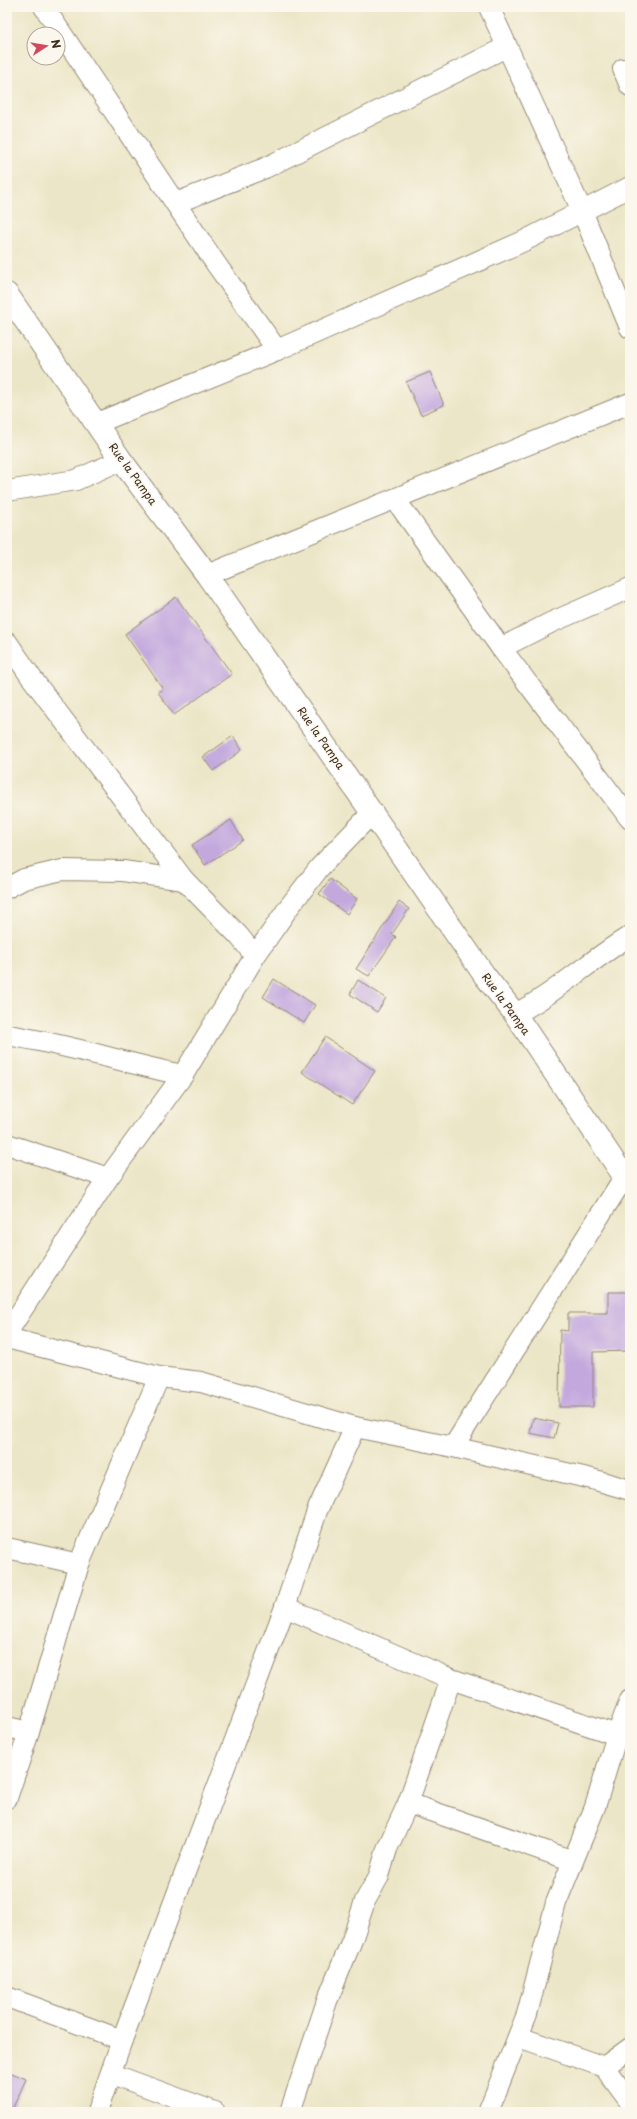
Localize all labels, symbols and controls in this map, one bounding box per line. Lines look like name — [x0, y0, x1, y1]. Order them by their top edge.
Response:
north arrow — [26, 26, 66, 66]
text: N — [47, 38, 66, 50]
street label: Rue la Pampa — [105, 439, 162, 508]
street label: Rue la Pampa — [294, 703, 349, 773]
street label: Rue la Pampa — [478, 969, 535, 1038]

